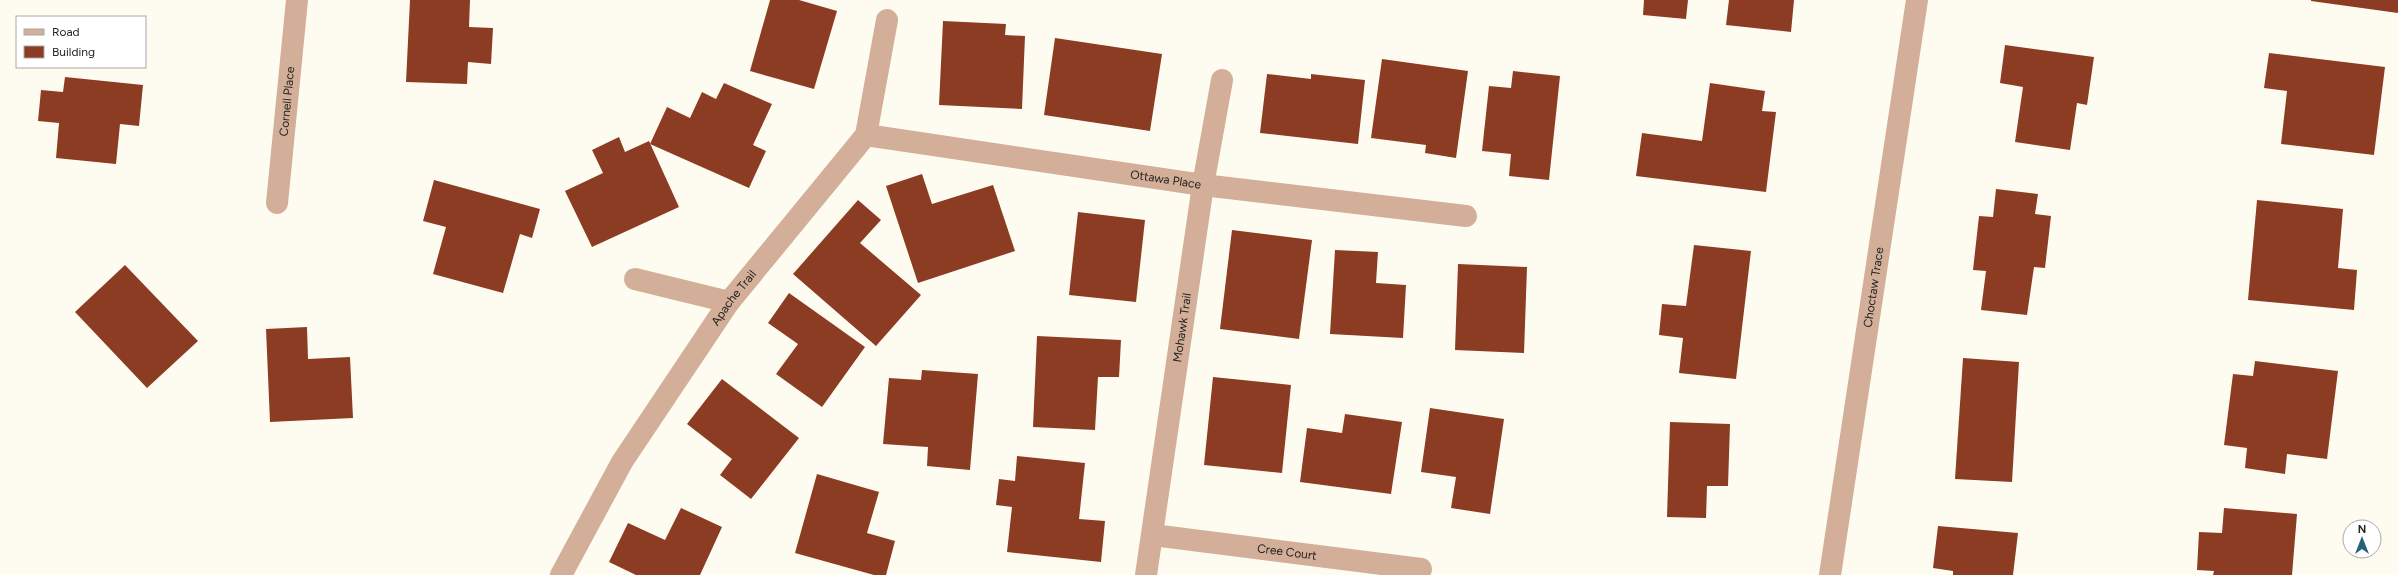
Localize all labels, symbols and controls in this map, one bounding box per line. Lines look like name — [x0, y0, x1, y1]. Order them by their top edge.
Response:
legend — [16, 16, 146, 68]
text: Road — [52, 25, 80, 39]
text: Building — [52, 45, 95, 59]
street label: Cornell Place — [277, 66, 297, 137]
street label: Ottawa Place — [1129, 167, 1203, 192]
street label: Choctaw Trace — [1861, 246, 1887, 328]
street label: Apache Trail — [708, 267, 759, 328]
street label: Mohawk Trail — [1170, 292, 1194, 363]
north arrow — [2342, 519, 2382, 559]
text: N — [2358, 523, 2366, 536]
street label: Cree Court — [1256, 541, 1318, 563]

